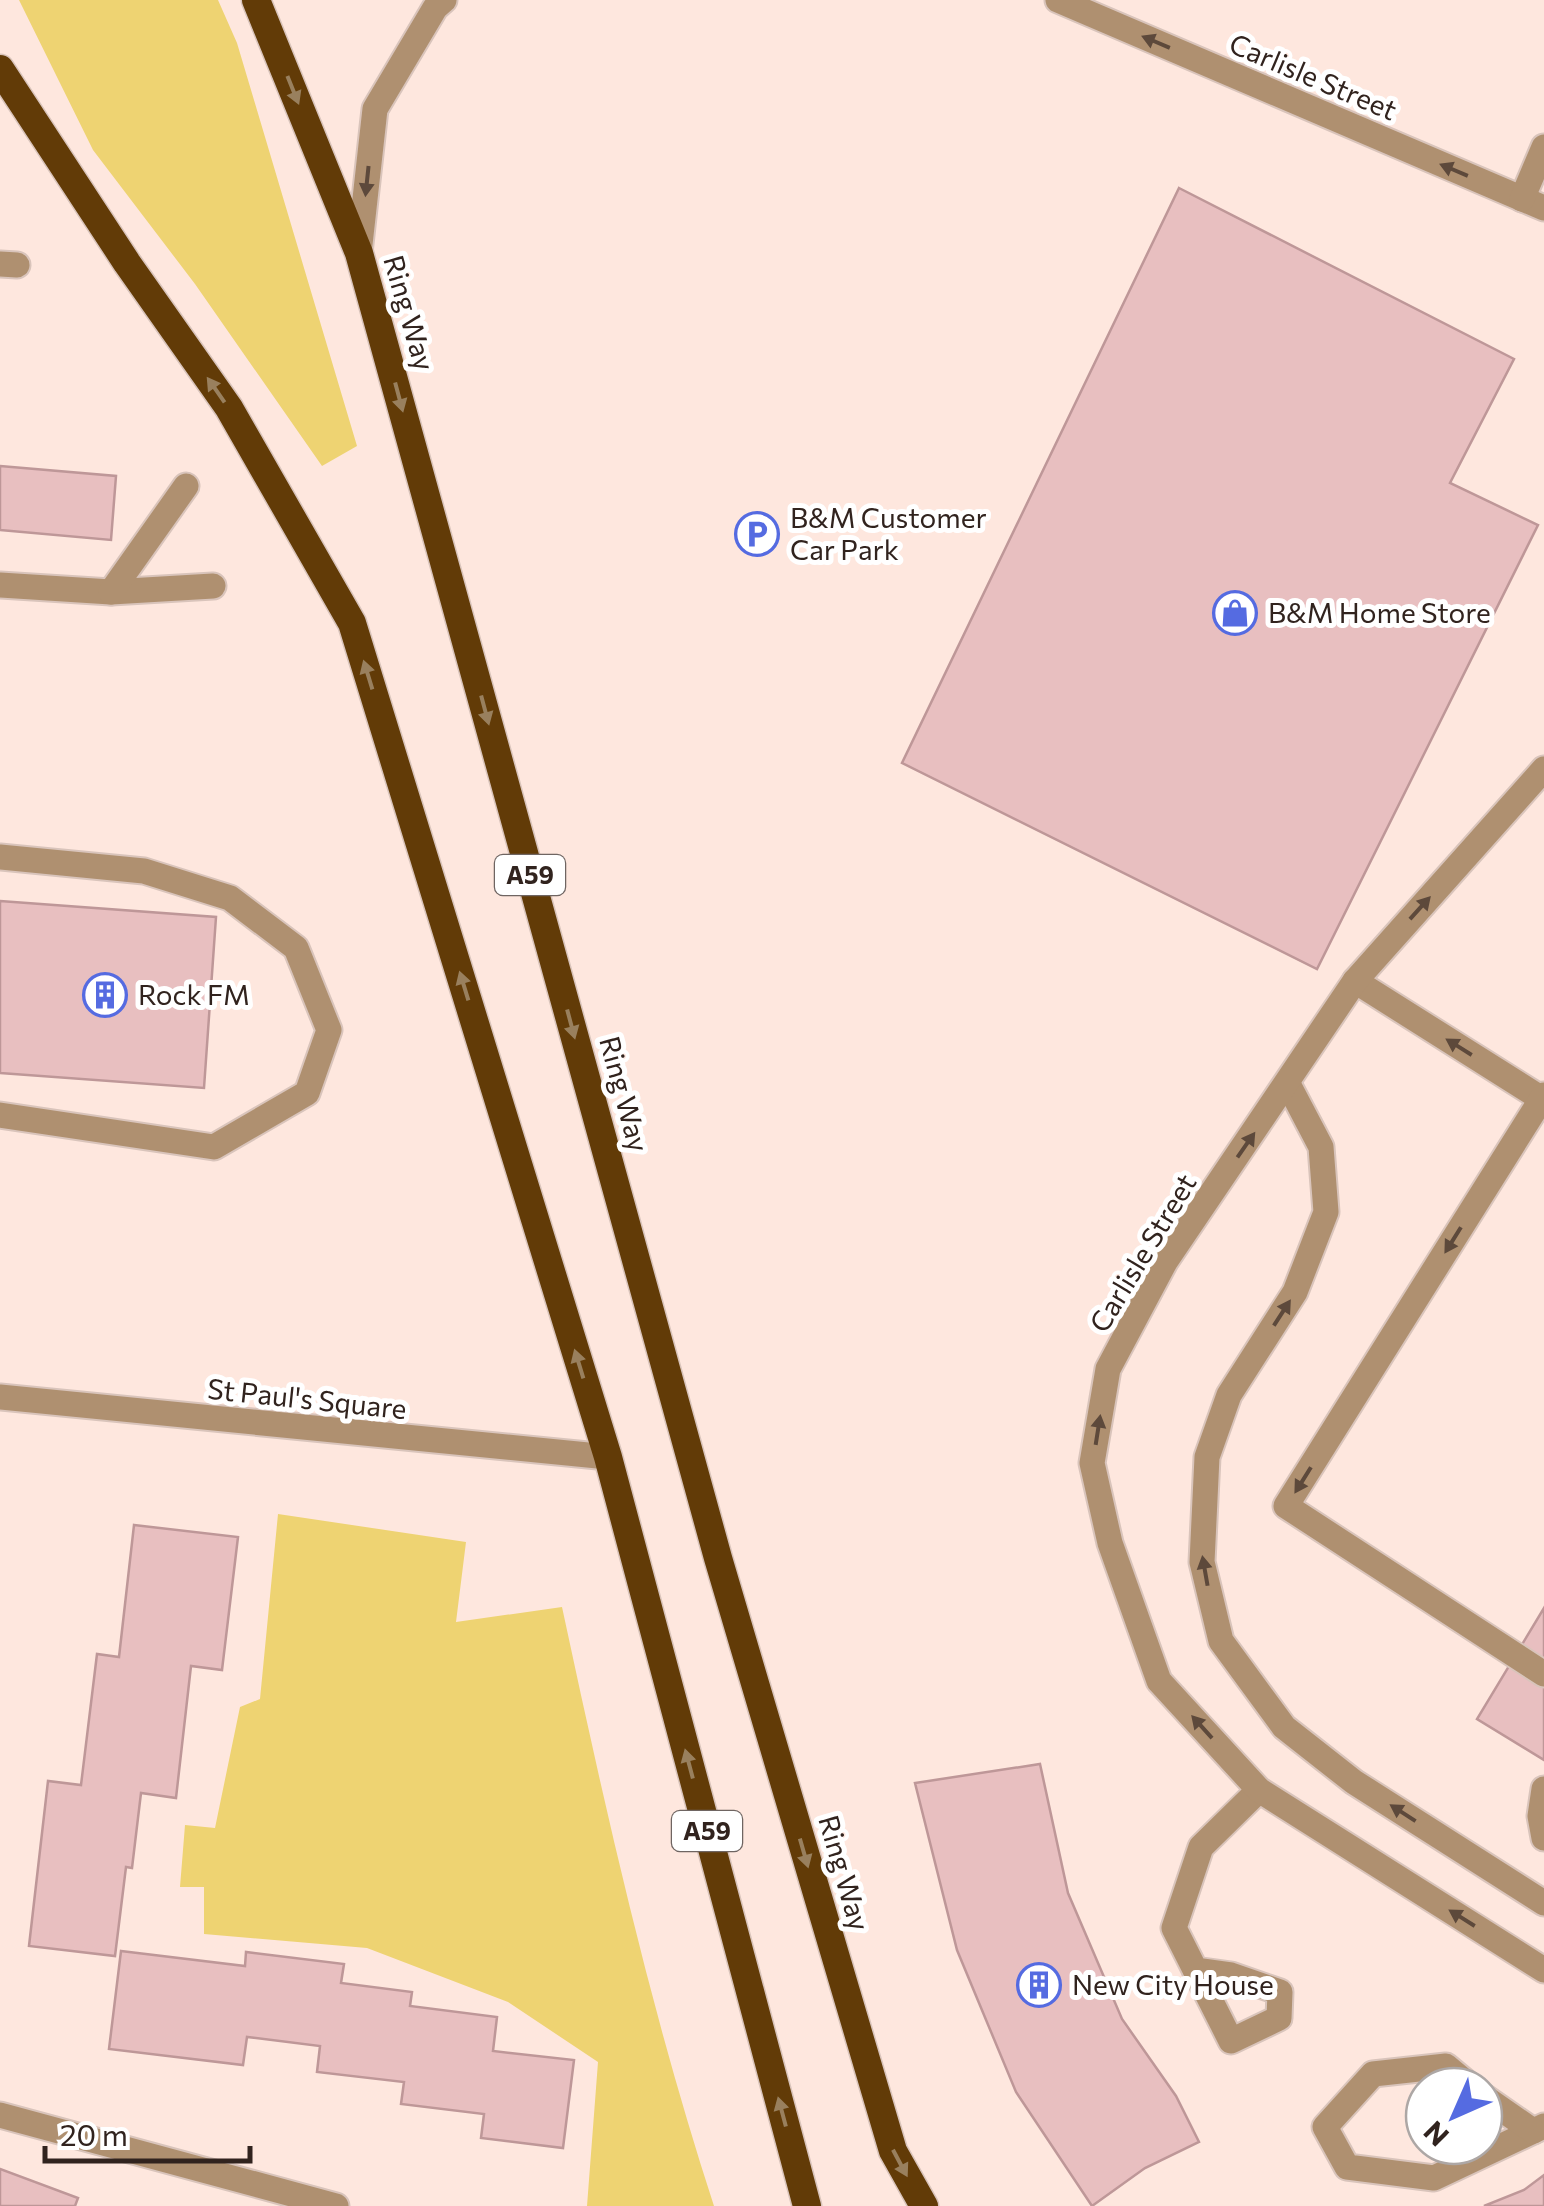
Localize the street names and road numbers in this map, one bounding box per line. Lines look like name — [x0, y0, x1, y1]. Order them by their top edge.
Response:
street label: Carlisle Street — [1225, 26, 1402, 127]
street label: Ring Way — [377, 251, 443, 374]
road number: A59 — [495, 855, 565, 895]
street label: Ring Way — [593, 1032, 657, 1155]
street label: Carlisle Street — [1082, 1167, 1203, 1338]
street label: St Paul's Square — [206, 1371, 408, 1425]
road number: A59 — [672, 1811, 742, 1851]
street label: Ring Way — [812, 1811, 878, 1934]

